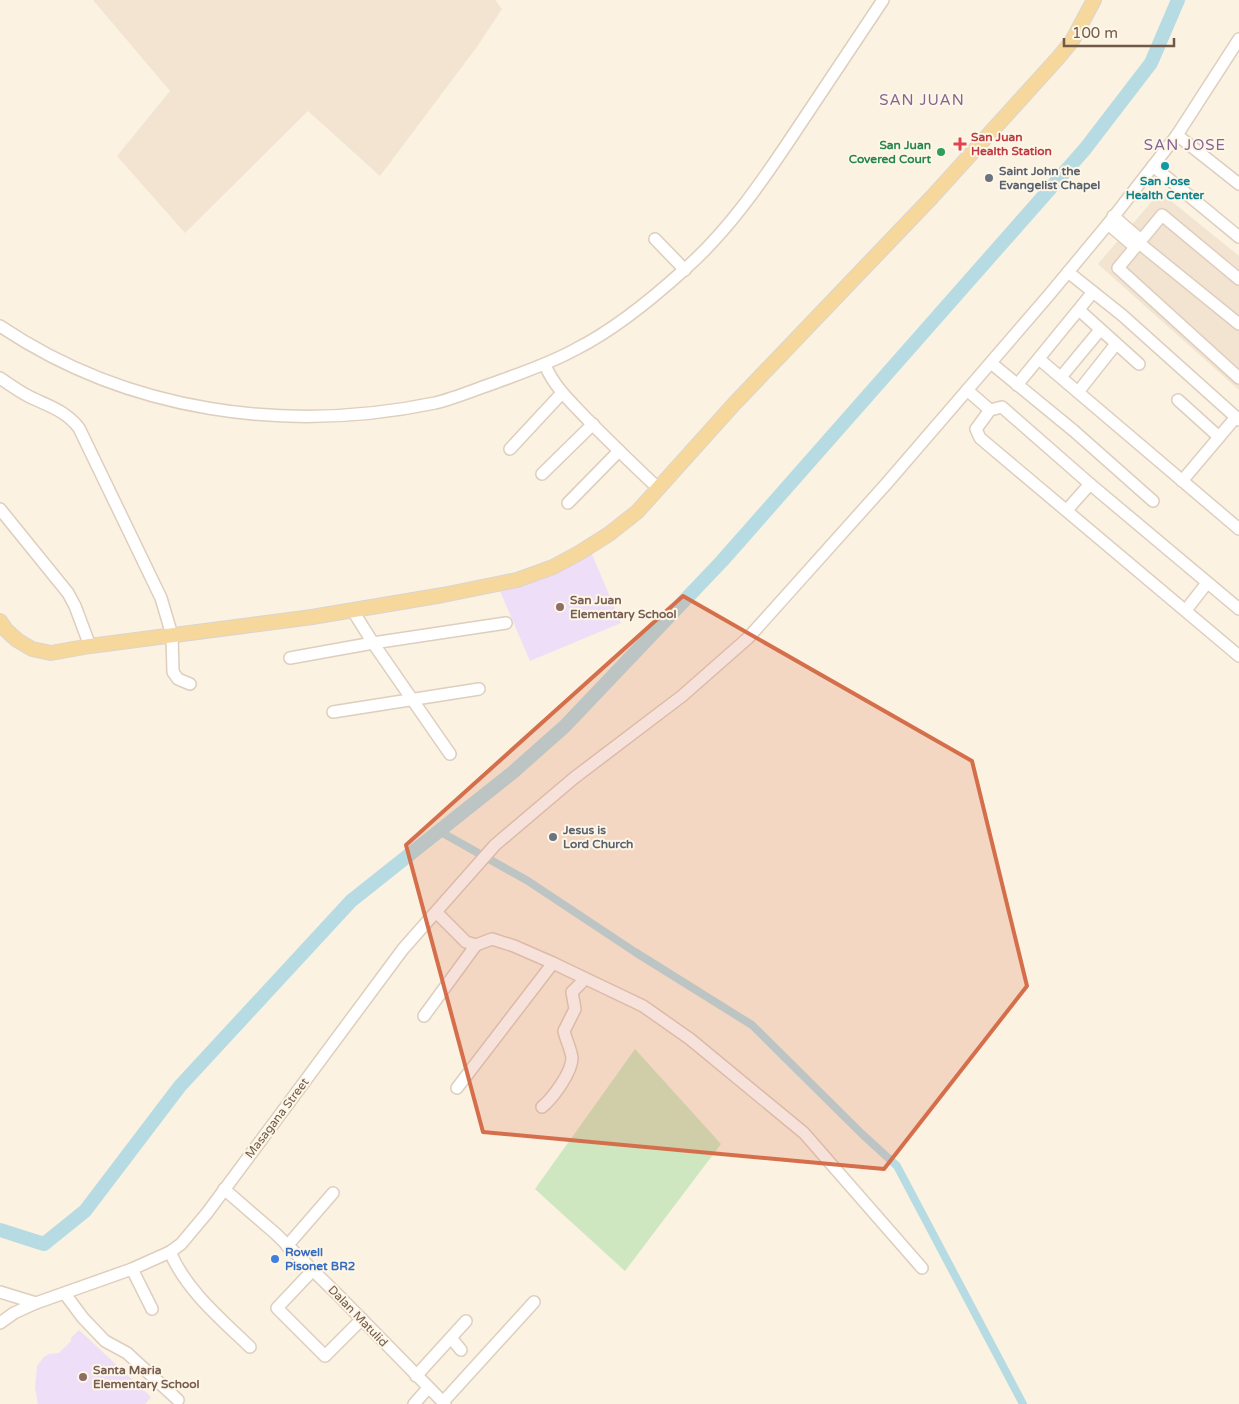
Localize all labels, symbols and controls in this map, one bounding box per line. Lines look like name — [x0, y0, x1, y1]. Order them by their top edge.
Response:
scale bar — [1064, 15, 1174, 47]
text: 100 m — [1072, 24, 1118, 42]
district label: SAN JUAN — [879, 91, 965, 109]
place label: San Juan Health Station — [971, 130, 1052, 158]
district label: SAN JOSE — [1144, 136, 1226, 154]
marker: San Juan Health Station — [953, 137, 967, 151]
place label: San Juan Covered Court — [849, 138, 931, 166]
marker: San Juan Covered Court — [935, 146, 947, 158]
marker: San Jose Health Center — [1159, 160, 1171, 172]
place label: Saint John the Evangelist Chapel — [999, 164, 1100, 193]
marker: Saint John the Evangelist Chapel — [983, 172, 995, 184]
place label: San Jose Health Center — [1126, 174, 1205, 202]
place label: San Juan Elementary School — [570, 593, 677, 622]
marker: San Juan Elementary School — [554, 601, 566, 613]
place label: Jesus is Lord Church — [562, 823, 633, 851]
marker: Jesus is Lord Church — [547, 831, 559, 843]
street label: Masagana Street — [242, 1075, 312, 1161]
place label: Rowell Pisonet BR2 — [285, 1245, 355, 1273]
marker: Rowell Pisonet BR2 — [269, 1253, 281, 1265]
street label: Dalan Matulid — [325, 1283, 391, 1349]
place label: Santa Maria Elementary School — [93, 1363, 200, 1392]
marker: Santa Maria Elementary School — [77, 1371, 89, 1383]

